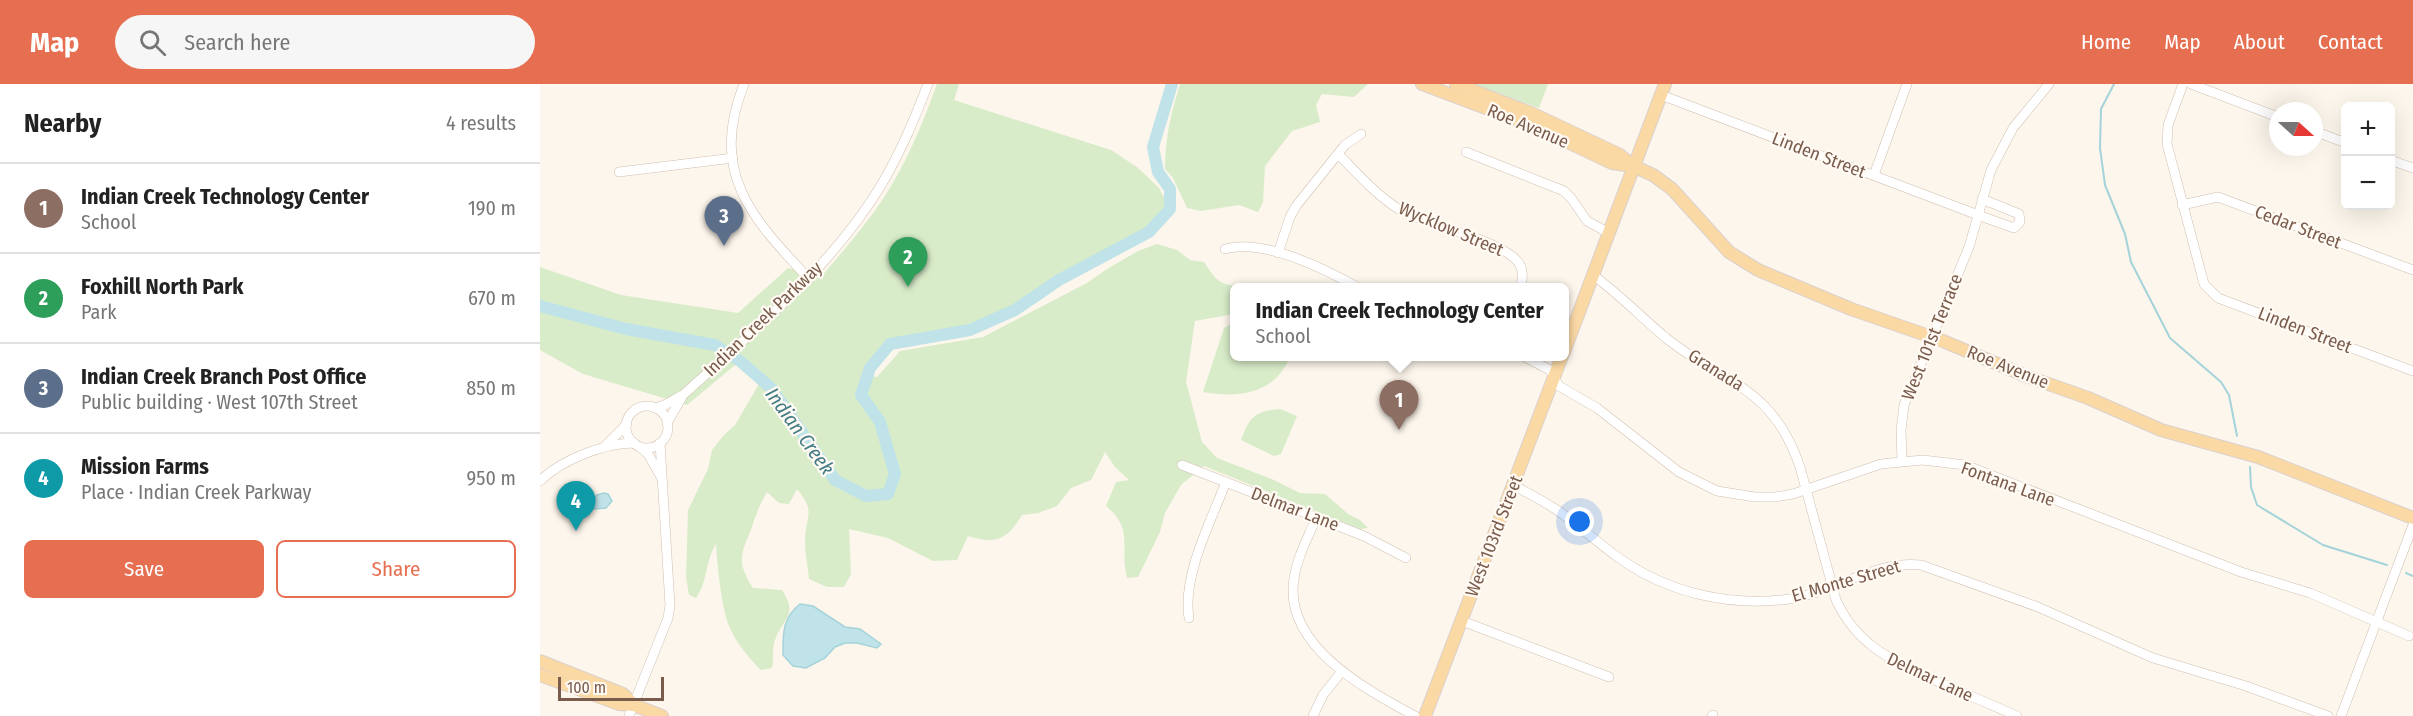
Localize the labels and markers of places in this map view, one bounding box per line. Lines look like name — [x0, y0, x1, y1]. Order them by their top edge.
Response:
pin: 3 — [704, 196, 744, 246]
pin: 2 — [888, 238, 928, 287]
pin: 1 — [1380, 380, 1418, 430]
pin: 4 — [556, 482, 596, 531]

